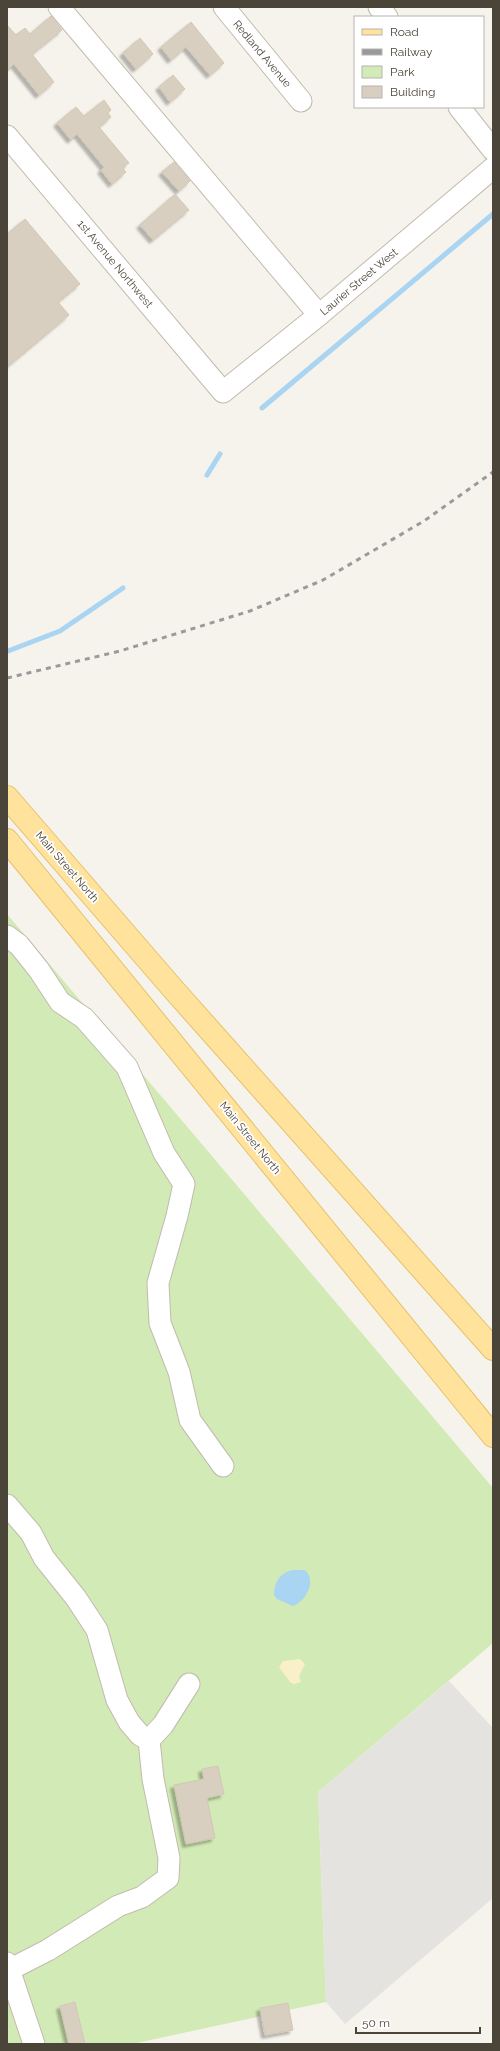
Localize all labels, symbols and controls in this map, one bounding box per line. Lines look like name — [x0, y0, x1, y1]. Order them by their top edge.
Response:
legend — [354, 16, 484, 108]
street label: Redland Avenue — [230, 18, 294, 91]
text: Road — [390, 25, 419, 39]
text: Railway — [390, 45, 433, 59]
text: Park — [390, 65, 415, 79]
text: Building — [390, 85, 436, 99]
street label: 1st Avenue Northwest — [74, 217, 156, 311]
street label: Laurier Street West — [318, 246, 401, 318]
street label: Main Street North — [33, 829, 101, 905]
street label: Main Street North — [217, 1099, 283, 1177]
scale bar — [356, 2009, 480, 2035]
text: 50 m — [362, 2016, 390, 2030]

